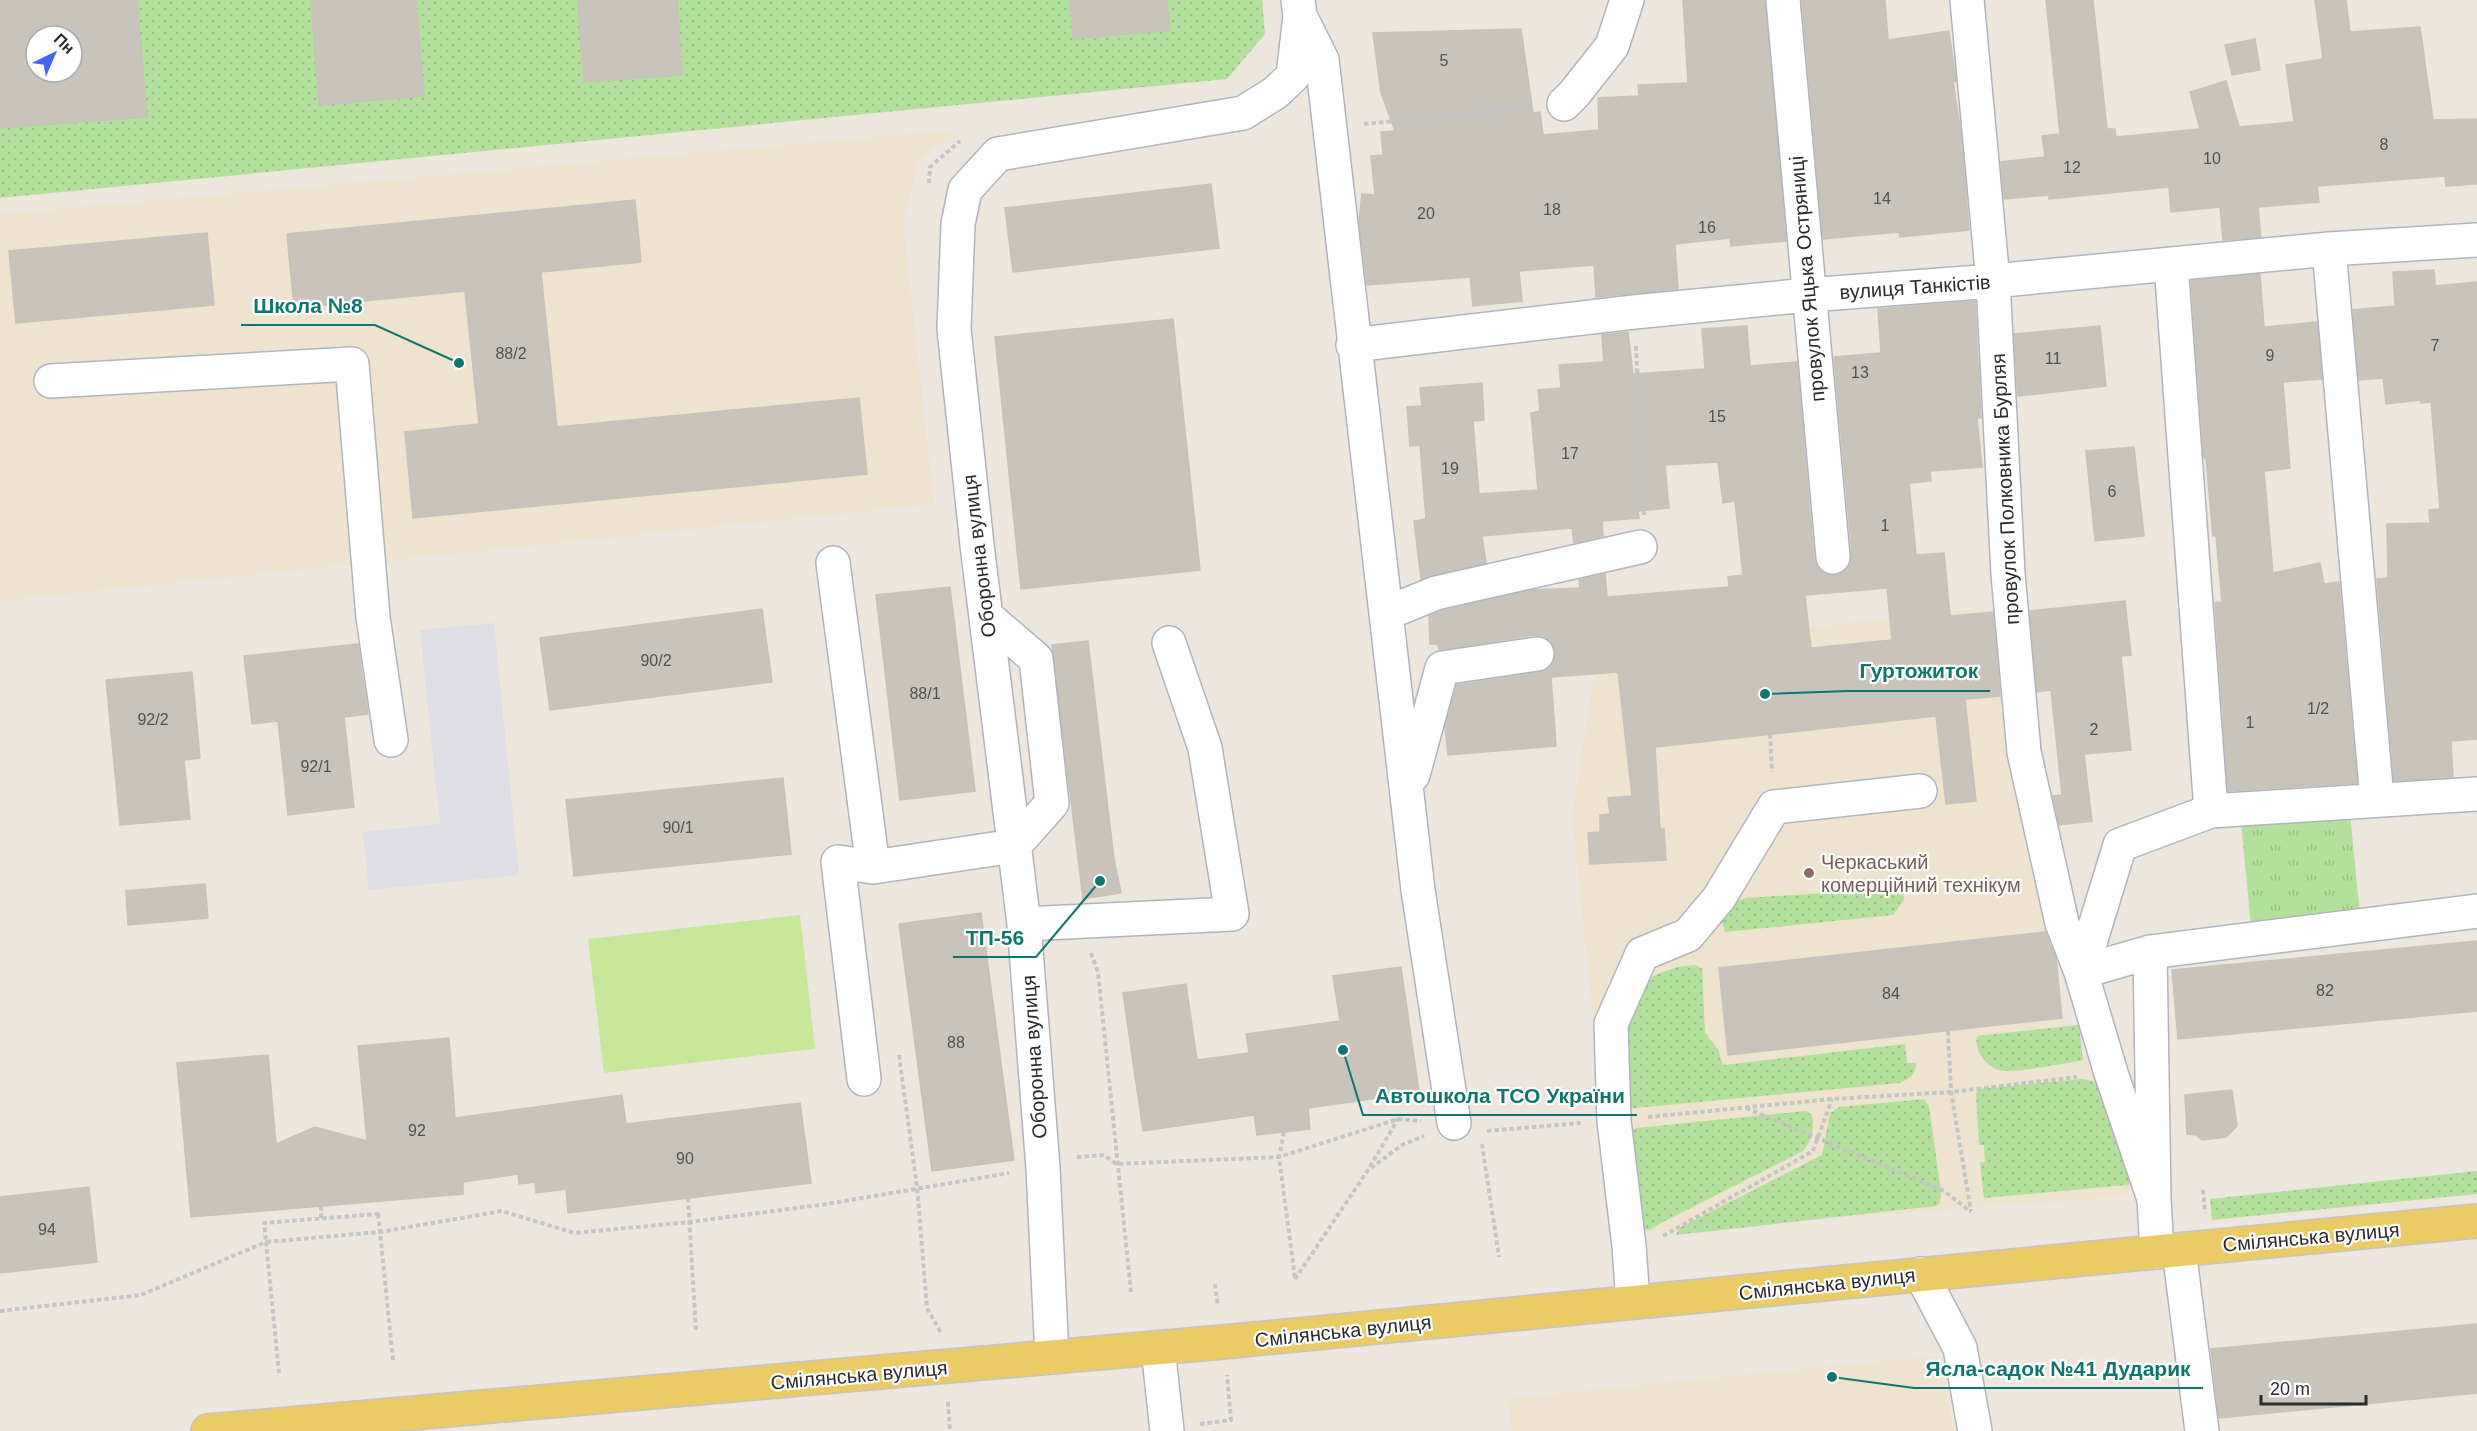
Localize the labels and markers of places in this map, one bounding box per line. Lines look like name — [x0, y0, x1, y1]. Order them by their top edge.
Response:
callout: Школа №8 — [241, 286, 375, 325]
callout: Гуртожиток — [1848, 652, 1990, 691]
place label: Черкаський комерційний технікум — [1821, 851, 2021, 896]
marker: Черкаський комерційний технікум — [1802, 866, 1816, 880]
callout: ТП-56 — [953, 918, 1036, 957]
callout: Автошкола ТСО України — [1363, 1076, 1637, 1115]
callout: Ясла-садок №41 Дударик — [1914, 1349, 2203, 1388]

